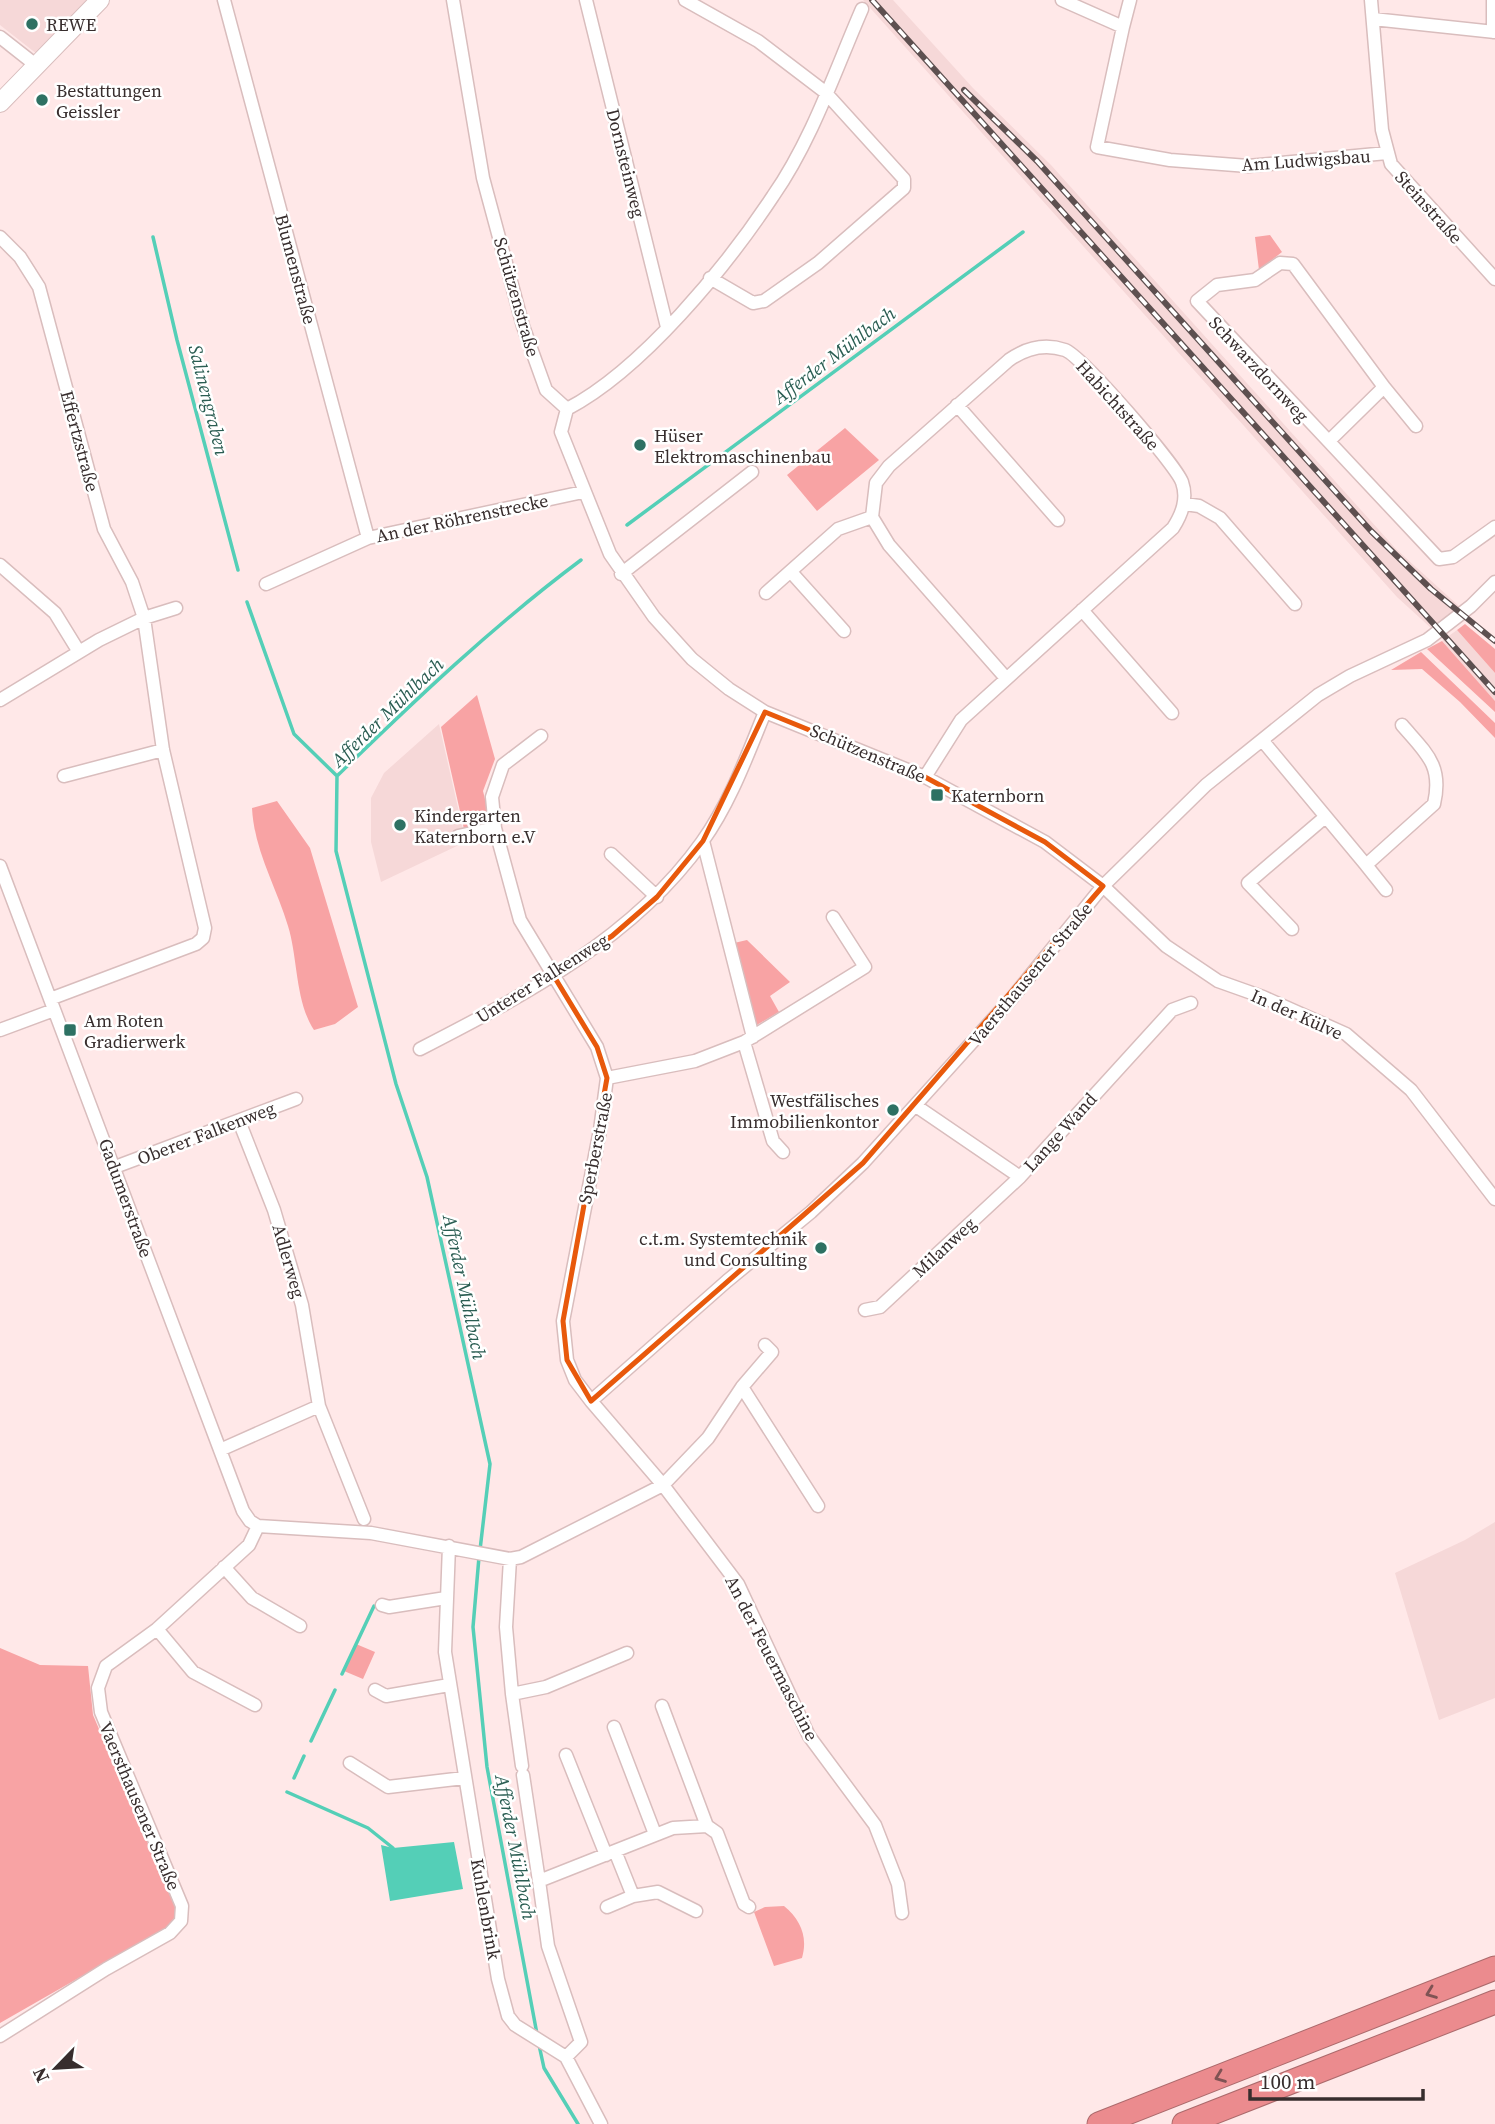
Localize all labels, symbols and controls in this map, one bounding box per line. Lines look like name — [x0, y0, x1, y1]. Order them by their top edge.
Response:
place label: REWE — [46, 12, 97, 37]
marker: REWE — [24, 16, 40, 32]
place label: Bestattungen Geissler — [56, 78, 162, 124]
marker: Bestattungen Geissler — [34, 92, 50, 108]
street label: Dornsteinweg — [600, 106, 652, 220]
street label: Am Ludwigsbau — [1241, 143, 1371, 177]
street label: Steinstraße — [1389, 165, 1469, 249]
street label: Blumenstraße — [269, 211, 323, 327]
street label: Schützenstraße — [488, 234, 546, 360]
water label: Afferder Mühlbach — [766, 300, 901, 410]
street label: Schwarzdornweg — [1203, 311, 1315, 427]
water label: Salinengraben — [183, 342, 235, 458]
street label: Habichtstraße — [1071, 354, 1165, 456]
street label: Effertzstraße — [55, 388, 105, 494]
place label: Hüser Elektromaschinenbau — [654, 423, 831, 469]
marker: Hüser Elektromaschinenbau — [632, 437, 648, 453]
street label: An der Röhrenstrecke — [374, 488, 550, 548]
water label: Afferder Mühlbach — [324, 651, 450, 773]
street label: Schützenstraße — [806, 717, 930, 789]
place label: Katernborn — [951, 783, 1044, 808]
marker: Katernborn — [929, 787, 945, 803]
place label: Kindergarten Katernborn e.V — [414, 803, 536, 849]
marker: Kindergarten Katernborn e.V — [392, 817, 408, 833]
street label: Vaersthausener Straße — [962, 897, 1098, 1051]
street label: Unterer Falkenweg — [471, 927, 613, 1029]
street label: In der Külve — [1247, 983, 1347, 1045]
place label: Am Roten Gradierwerk — [84, 1008, 185, 1054]
marker: Am Roten Gradierwerk — [62, 1022, 78, 1038]
street label: Lange Wand — [1018, 1087, 1102, 1177]
place label: Westfälisches Immobilienkontor — [730, 1088, 879, 1134]
street label: Sperberstraße — [572, 1090, 618, 1206]
street label: Oberer Falkenweg — [133, 1095, 279, 1171]
marker: Westfälisches Immobilienkontor — [885, 1102, 901, 1118]
street label: Gadumerstraße — [93, 1135, 159, 1261]
water label: Afferder Mühlbach — [437, 1211, 493, 1363]
street label: Milanweg — [907, 1211, 981, 1283]
street label: Adlerweg — [267, 1221, 311, 1301]
place label: c.t.m. Systemtechnik und Consulting — [639, 1226, 807, 1272]
marker: c.t.m. Systemtechnik und Consulting — [813, 1240, 829, 1256]
street label: An der Feuermaschine — [719, 1571, 825, 1745]
street label: Vaersthausener Straße — [93, 1718, 187, 1894]
water label: Afferder Mühlbach — [489, 1771, 543, 1923]
street label: Kuhlenbrink — [465, 1856, 507, 1962]
one-way arrow — [1426, 1985, 1438, 1999]
north arrow — [21, 2033, 91, 2103]
scale bar — [1250, 2058, 1423, 2102]
text: N — [26, 2063, 55, 2087]
text: 100 m — [1260, 2067, 1315, 2096]
one-way arrow — [1214, 2068, 1226, 2082]

